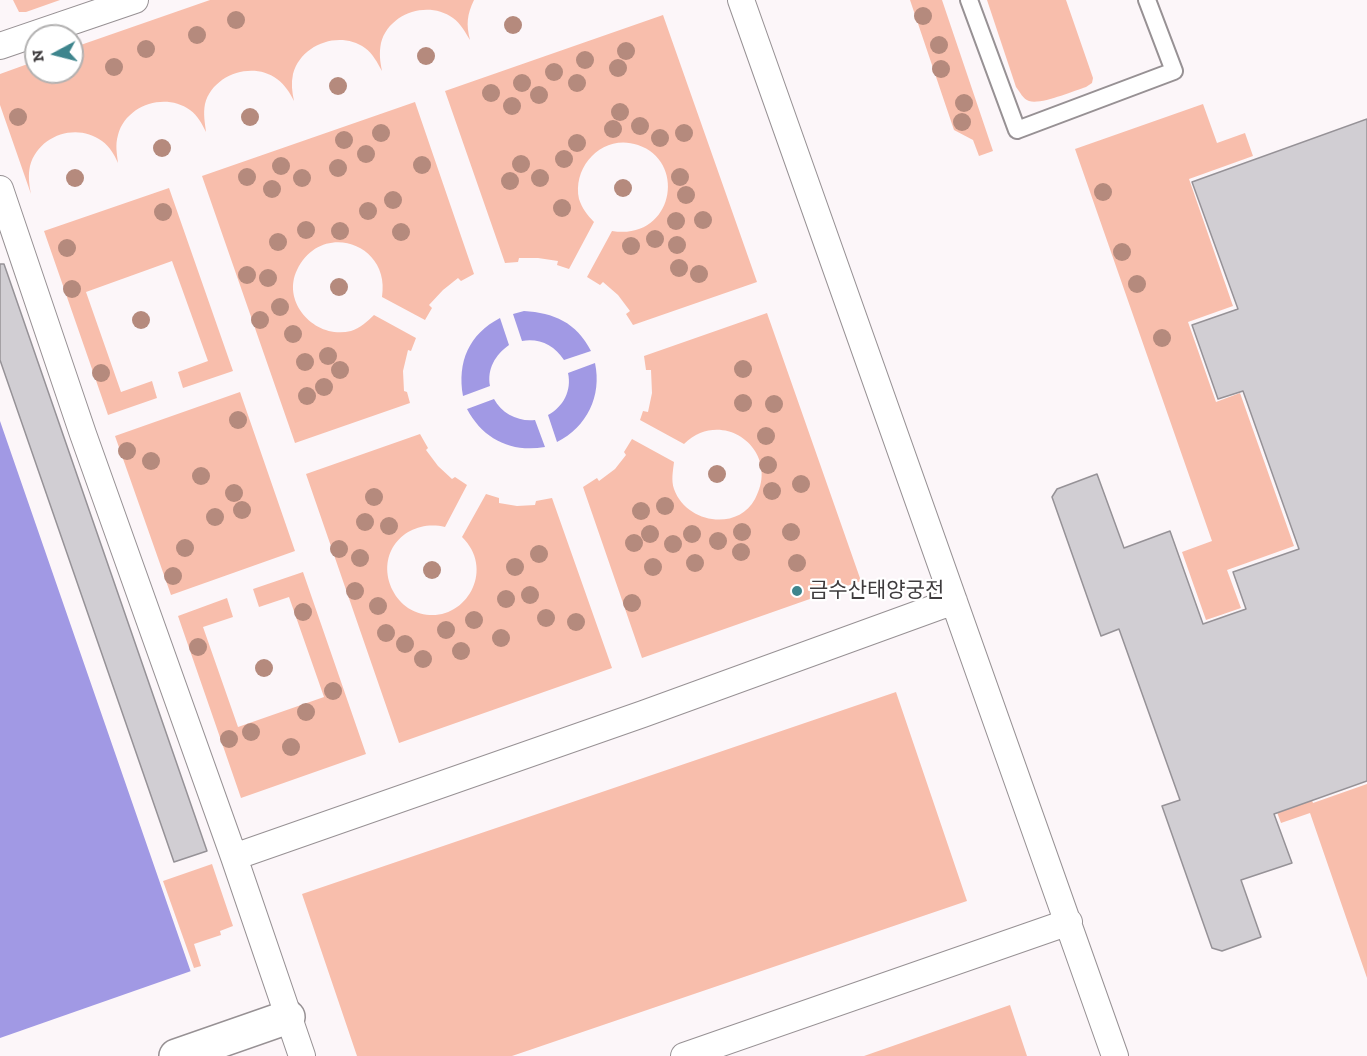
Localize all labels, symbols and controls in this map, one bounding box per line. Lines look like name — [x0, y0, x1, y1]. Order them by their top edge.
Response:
north arrow — [24, 24, 84, 84]
text: N — [27, 49, 48, 63]
place label: 금수산태양궁전 — [809, 578, 944, 604]
marker: 금수산태양궁전 — [790, 584, 804, 598]

